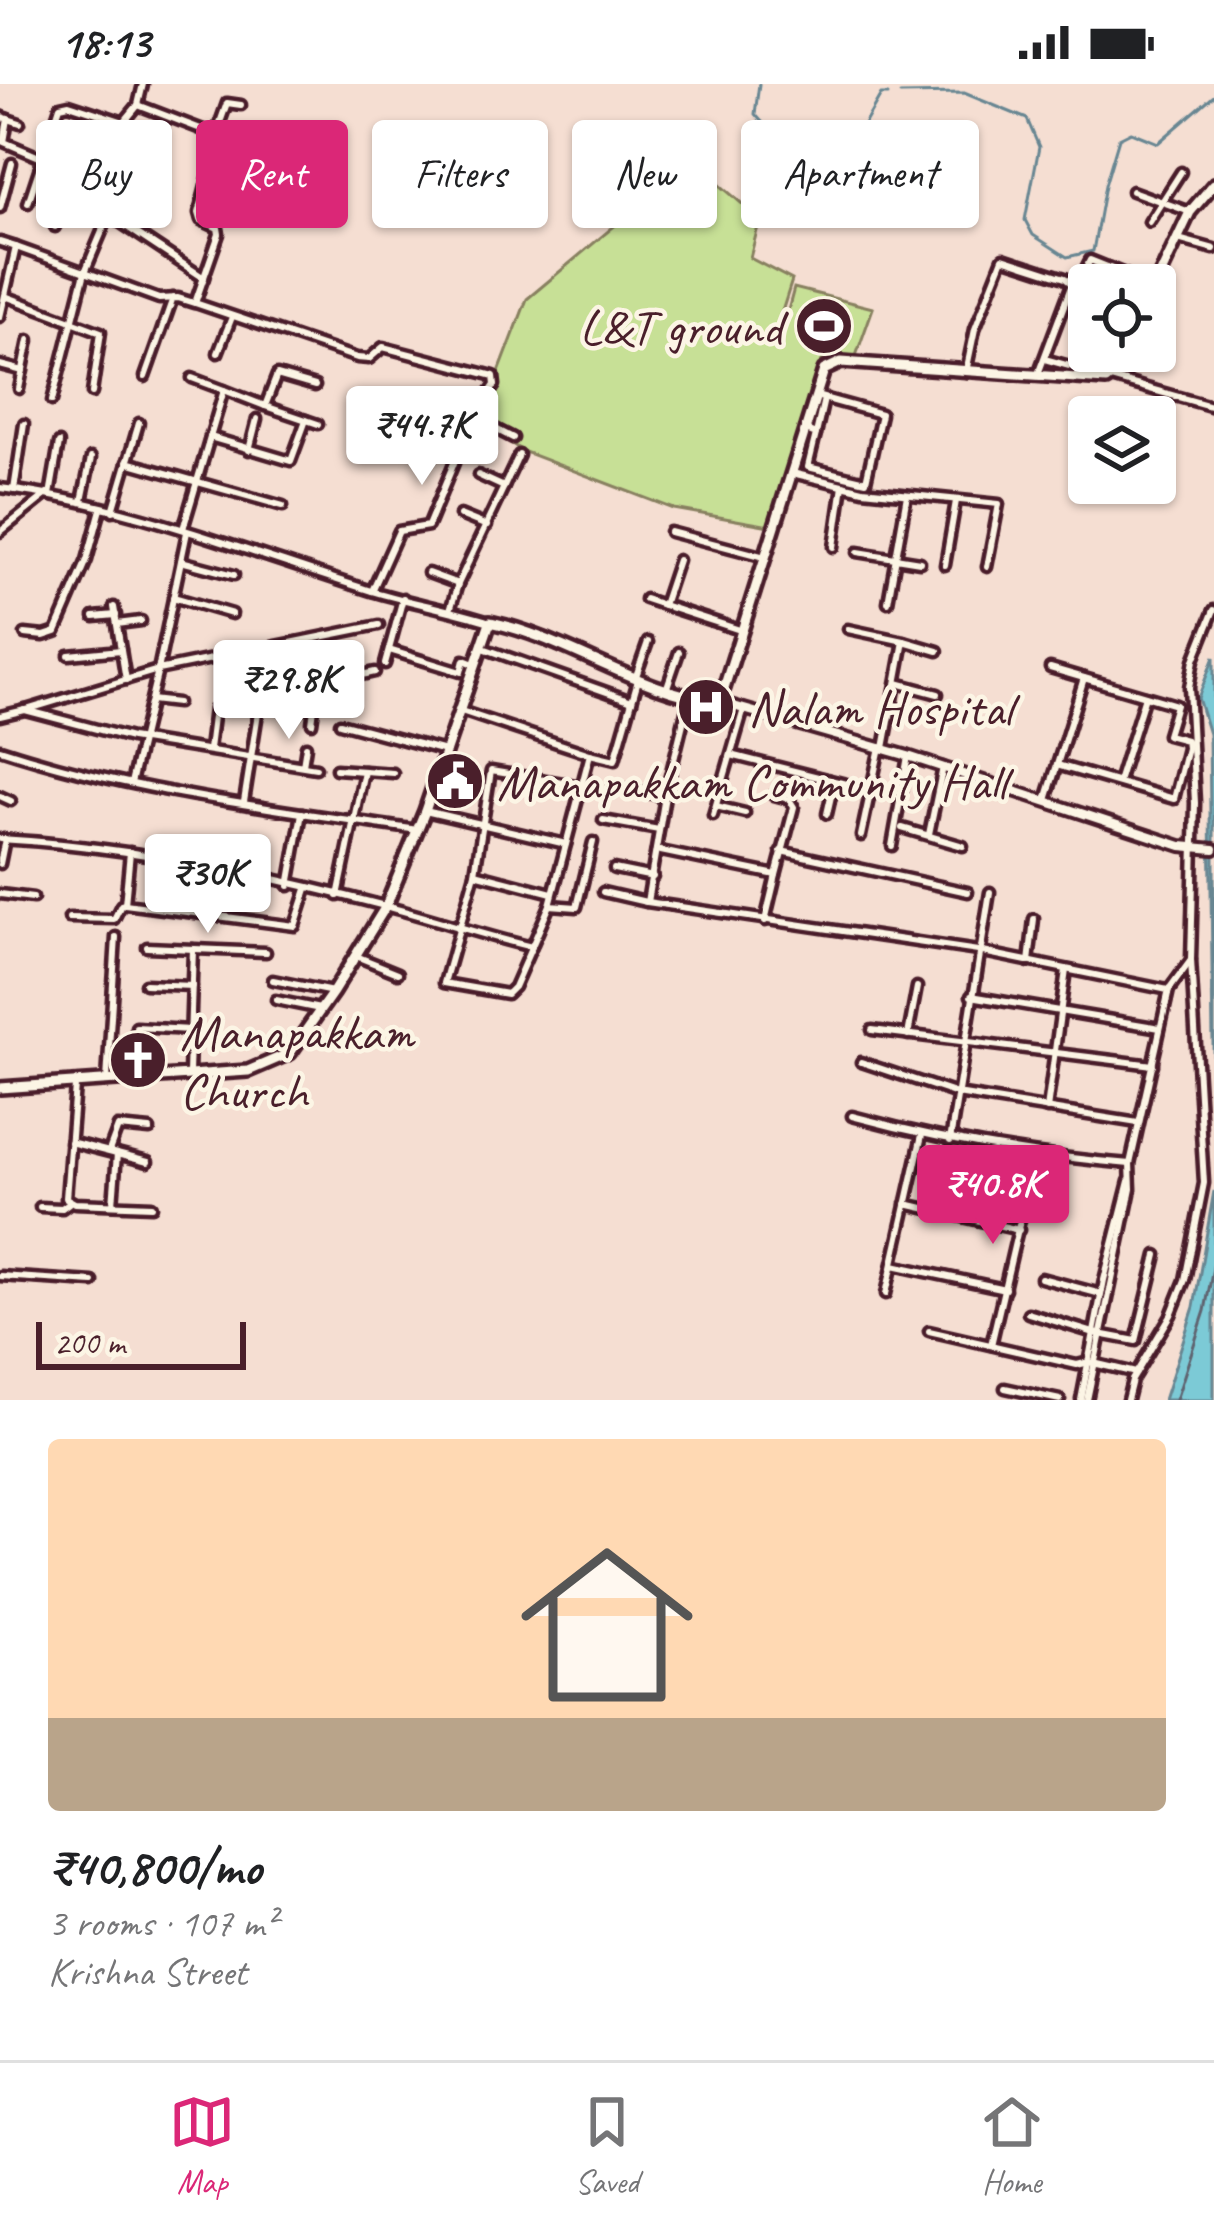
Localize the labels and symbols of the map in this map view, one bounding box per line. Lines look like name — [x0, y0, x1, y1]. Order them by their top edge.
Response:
place label: L&T ground — [579, 295, 789, 359]
sports icon: L&T ground — [793, 295, 855, 357]
pin: ₹44.7K — [324, 386, 520, 488]
pin: ₹29.8K — [191, 640, 387, 742]
hospital icon: Nalam Hospital — [675, 676, 737, 738]
place label: Nalam Hospital — [748, 676, 1021, 740]
public building icon: Manapakkam Community Hall — [424, 750, 486, 812]
place label: Manapakkam Community Hall — [497, 750, 1015, 814]
pin: ₹30K — [137, 834, 279, 936]
place label: Manapakkam Church — [180, 1000, 416, 1123]
church icon: Manapakkam Church — [107, 1029, 169, 1091]
pin: ₹40.8K — [895, 1145, 1091, 1247]
scale bar — [36, 1316, 246, 1369]

